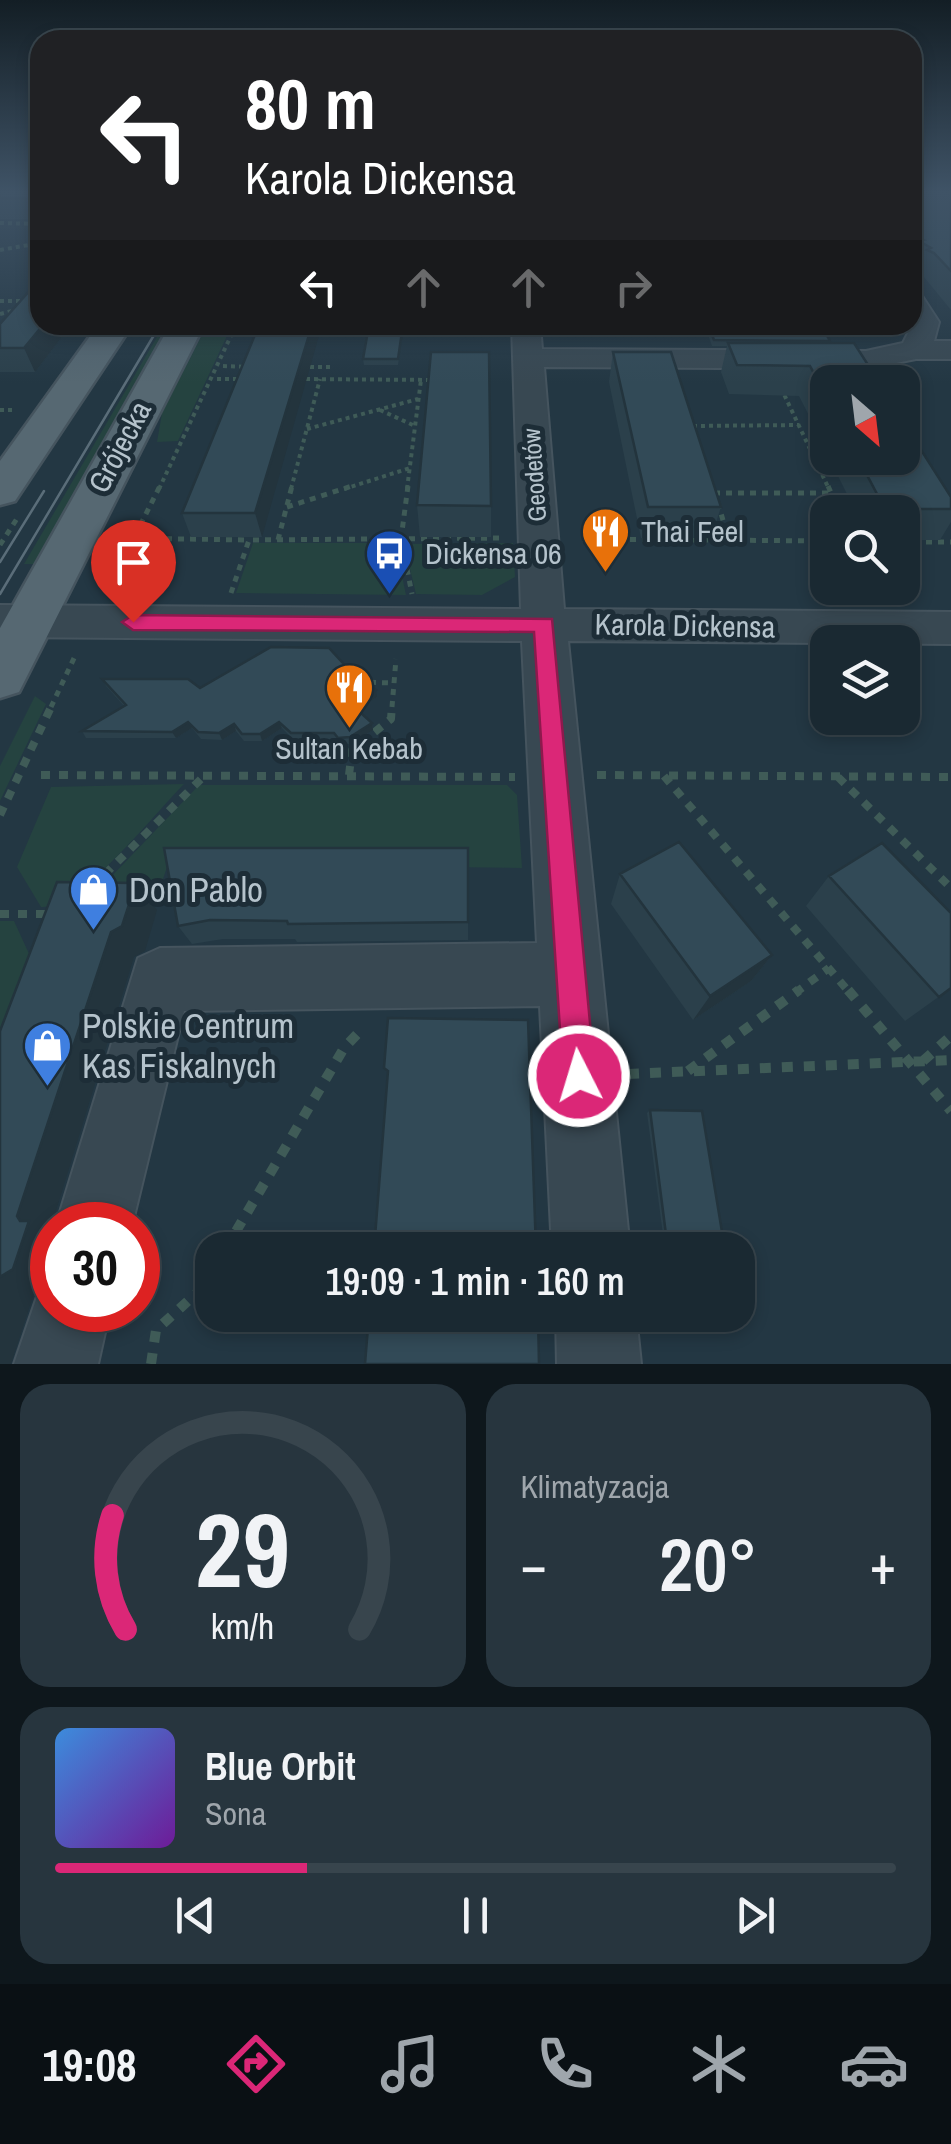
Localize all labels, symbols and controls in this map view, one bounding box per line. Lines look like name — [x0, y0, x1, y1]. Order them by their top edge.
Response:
text: 80 m — [245, 57, 376, 151]
icon: left — [80, 70, 210, 200]
text: Karola Dickensa — [245, 147, 516, 208]
icon: left — [291, 260, 346, 315]
icon: ahead — [396, 260, 451, 315]
icon: ahead — [501, 260, 556, 315]
icon: right — [606, 260, 661, 315]
north arrow — [810, 365, 920, 475]
map controls — [810, 365, 920, 735]
street label: Grójecka — [78, 393, 160, 499]
street label: Geodetów — [514, 427, 554, 523]
button: search — [810, 495, 920, 605]
restaurant icon: Thai Feel — [580, 506, 632, 574]
place label: Thai Feel — [641, 511, 744, 551]
pin — [91, 520, 176, 623]
bus stop icon: Dickensa 06 — [364, 528, 416, 596]
place label: Dickensa 06 — [425, 533, 562, 573]
icon: arrive — [106, 535, 161, 590]
street label: Karola Dickensa — [594, 603, 776, 647]
button: layers — [810, 625, 920, 735]
restaurant icon: Sultan Kebab — [323, 662, 375, 730]
place label: Sultan Kebab — [275, 728, 423, 768]
shop icon: Don Pablo — [68, 864, 120, 932]
place label: Don Pablo — [129, 866, 263, 913]
place label: Polskie Centrum Kas Fiskalnych — [82, 1002, 294, 1089]
shop icon: Polskie Centrum Kas Fiskalnych — [21, 1020, 73, 1088]
position arrow — [527, 1024, 631, 1128]
speed limit sign: 30 — [30, 1202, 160, 1332]
text: 19:09 · 1 min · 160 m — [325, 1256, 625, 1307]
text: Klimatyzacja — [521, 1465, 669, 1508]
text: 29 — [195, 1479, 290, 1619]
text: 20° — [659, 1513, 757, 1614]
text: − — [521, 1527, 547, 1601]
text: + — [870, 1527, 896, 1601]
text: km/h — [211, 1602, 275, 1650]
text: Blue Orbit — [205, 1741, 356, 1792]
text: Sona — [205, 1792, 266, 1835]
icon: previous — [168, 1888, 223, 1943]
icon: pause — [448, 1888, 503, 1943]
icon: next — [728, 1888, 783, 1943]
icon: directions — [221, 2029, 291, 2099]
icon: music — [375, 2029, 445, 2099]
icon: phone — [530, 2029, 600, 2099]
icon: climate — [684, 2029, 754, 2099]
icon: car — [839, 2029, 909, 2099]
text: 19:08 — [42, 2034, 137, 2095]

